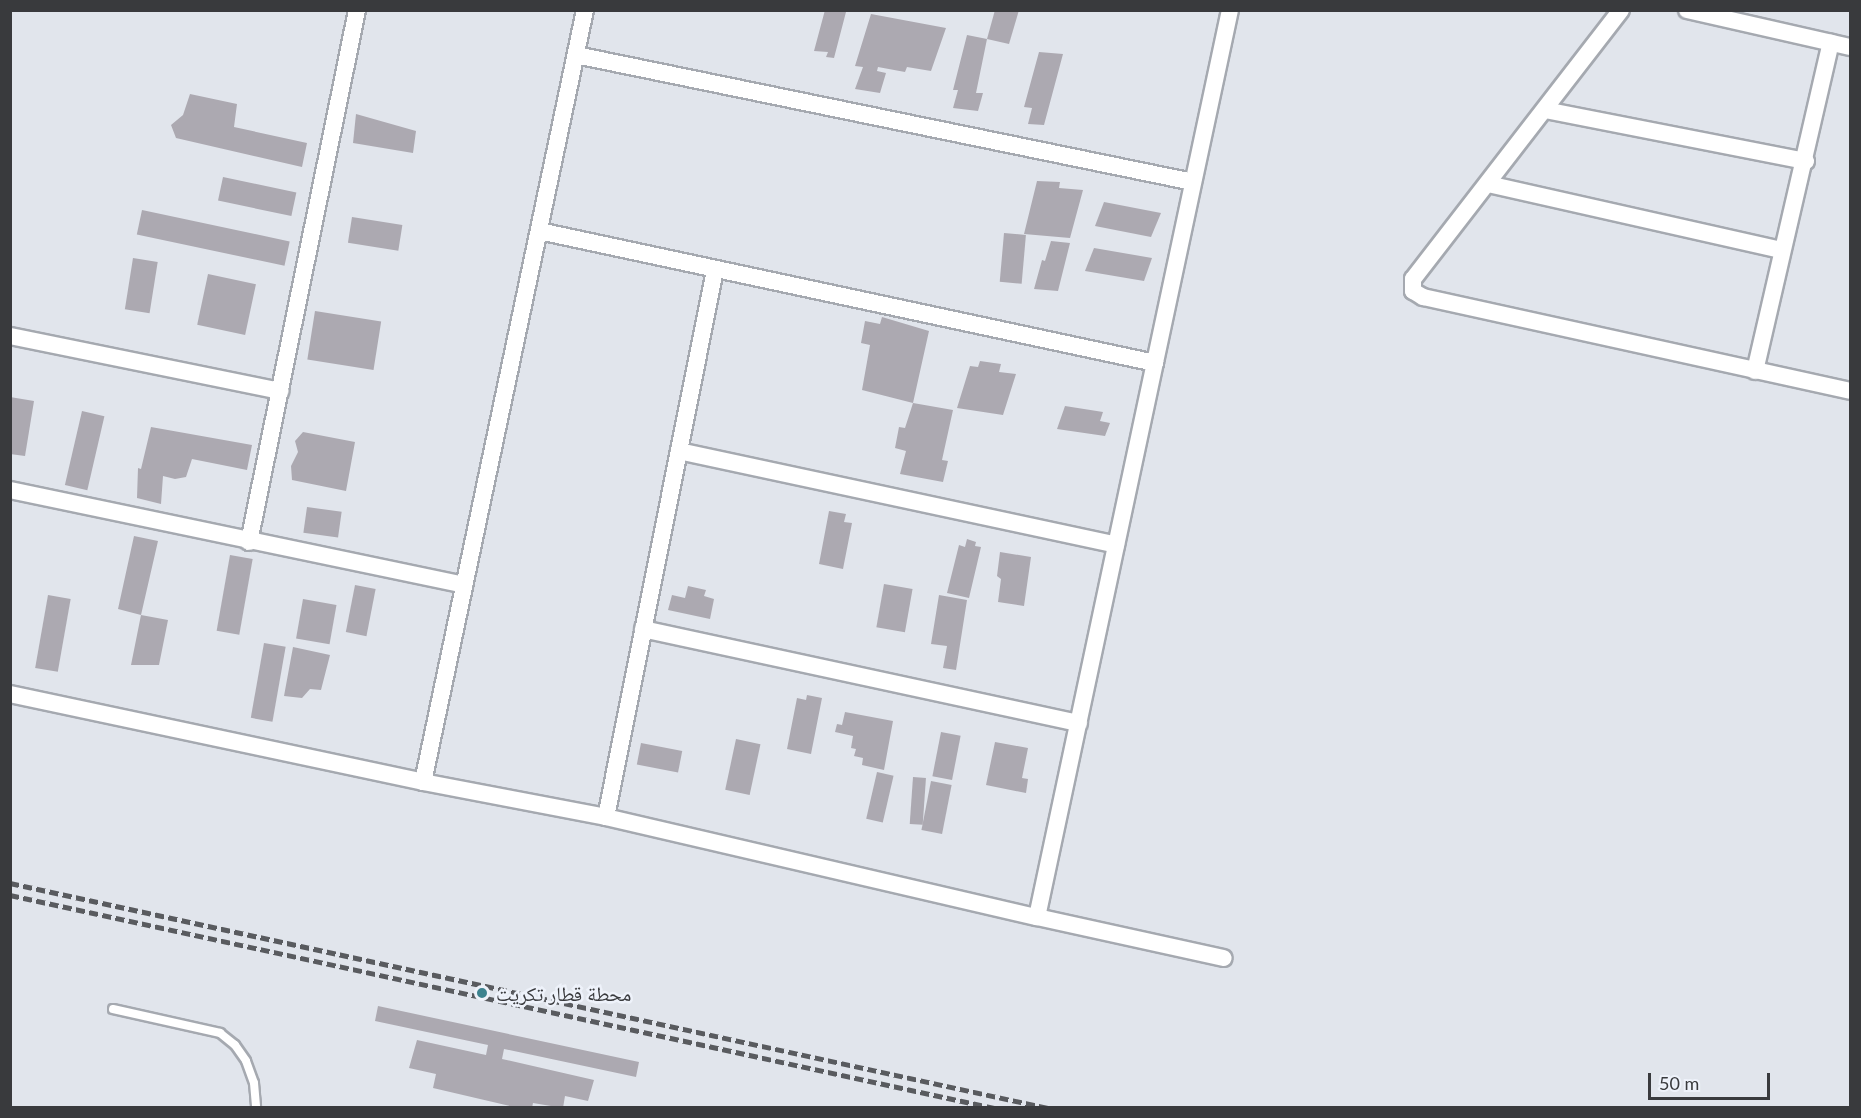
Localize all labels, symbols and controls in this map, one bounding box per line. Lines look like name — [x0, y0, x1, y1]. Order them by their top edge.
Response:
place label: محطة قطار تكريت — [496, 981, 631, 1005]
marker: محطة قطار تكريت — [473, 984, 491, 1002]
scale bar — [1651, 1061, 1772, 1099]
text: 50 m — [1659, 1072, 1699, 1094]

